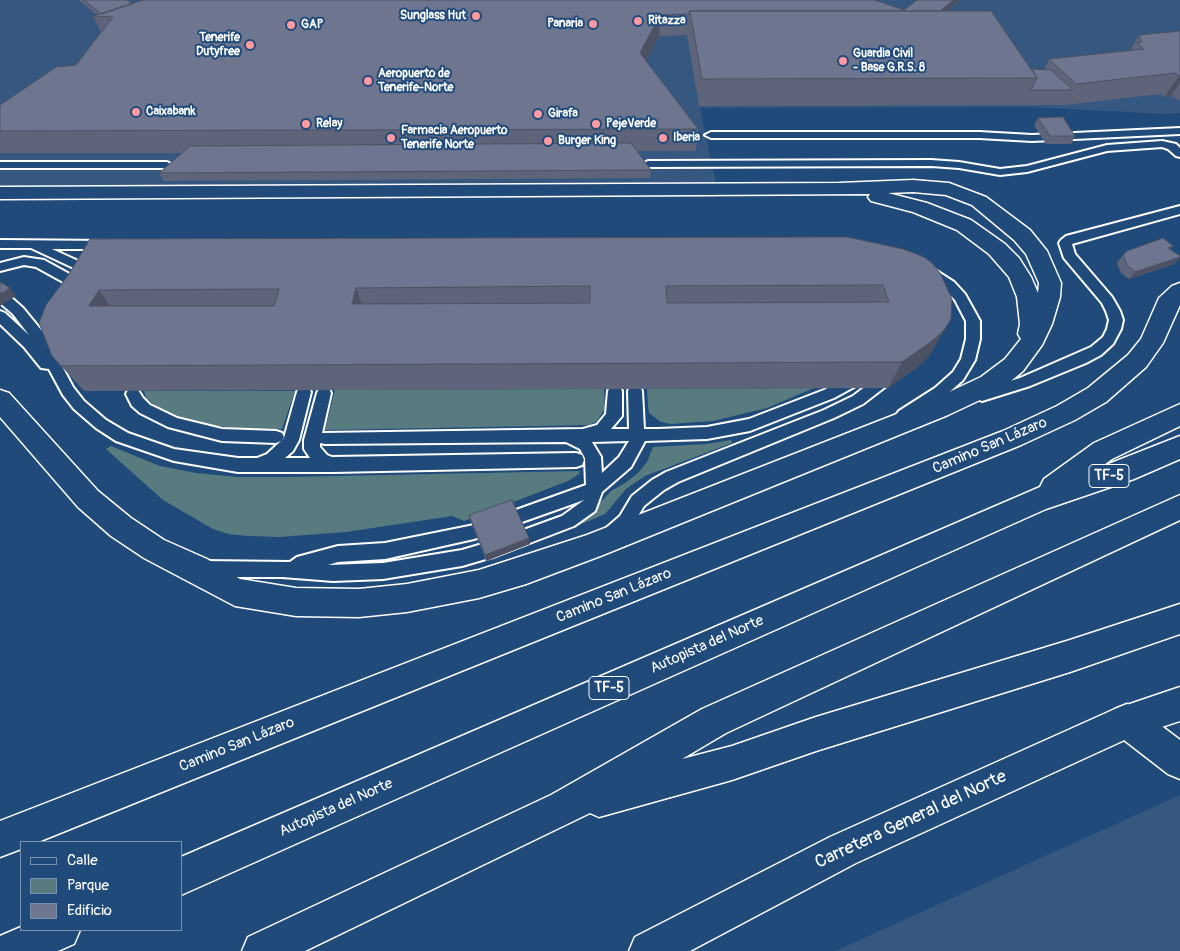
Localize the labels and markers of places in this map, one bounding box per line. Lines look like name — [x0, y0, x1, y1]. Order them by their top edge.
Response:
place label: Sunglass Hut — [400, 9, 466, 23]
marker: Sunglass Hut — [470, 10, 482, 22]
place label: Ritazza — [648, 14, 686, 28]
marker: Ritazza — [632, 15, 644, 27]
place label: Panaria — [547, 17, 583, 31]
place label: GAP — [301, 18, 323, 32]
marker: Panaria — [587, 18, 599, 30]
marker: GAP — [285, 19, 297, 31]
place label: Tenerife Dutyfree — [196, 31, 240, 59]
marker: Tenerife Dutyfree — [244, 39, 256, 51]
place label: Guardia Civil - Base G.R.S. 8 — [853, 47, 925, 75]
marker: Guardia Civil - Base G.R.S. 8 — [837, 55, 849, 67]
place label: Aeropuerto de Tenerife-Norte — [378, 67, 454, 95]
marker: Aeropuerto de Tenerife-Norte — [362, 75, 374, 87]
place label: Caixabank — [146, 105, 196, 119]
marker: Caixabank — [130, 106, 142, 118]
place label: Girafa — [548, 107, 578, 121]
marker: Girafa — [532, 108, 544, 120]
place label: Relay — [316, 117, 342, 131]
place label: PejeVerde — [606, 117, 656, 131]
marker: Relay — [300, 118, 312, 130]
marker: PejeVerde — [590, 118, 602, 130]
place label: Farmacia Aeropuerto Tenerife Norte — [401, 124, 508, 152]
place label: Iberia — [673, 131, 700, 145]
marker: Farmacia Aeropuerto Tenerife Norte — [385, 132, 397, 144]
marker: Iberia — [657, 132, 669, 144]
place label: Burger King — [558, 134, 616, 148]
marker: Burger King — [542, 135, 554, 147]

